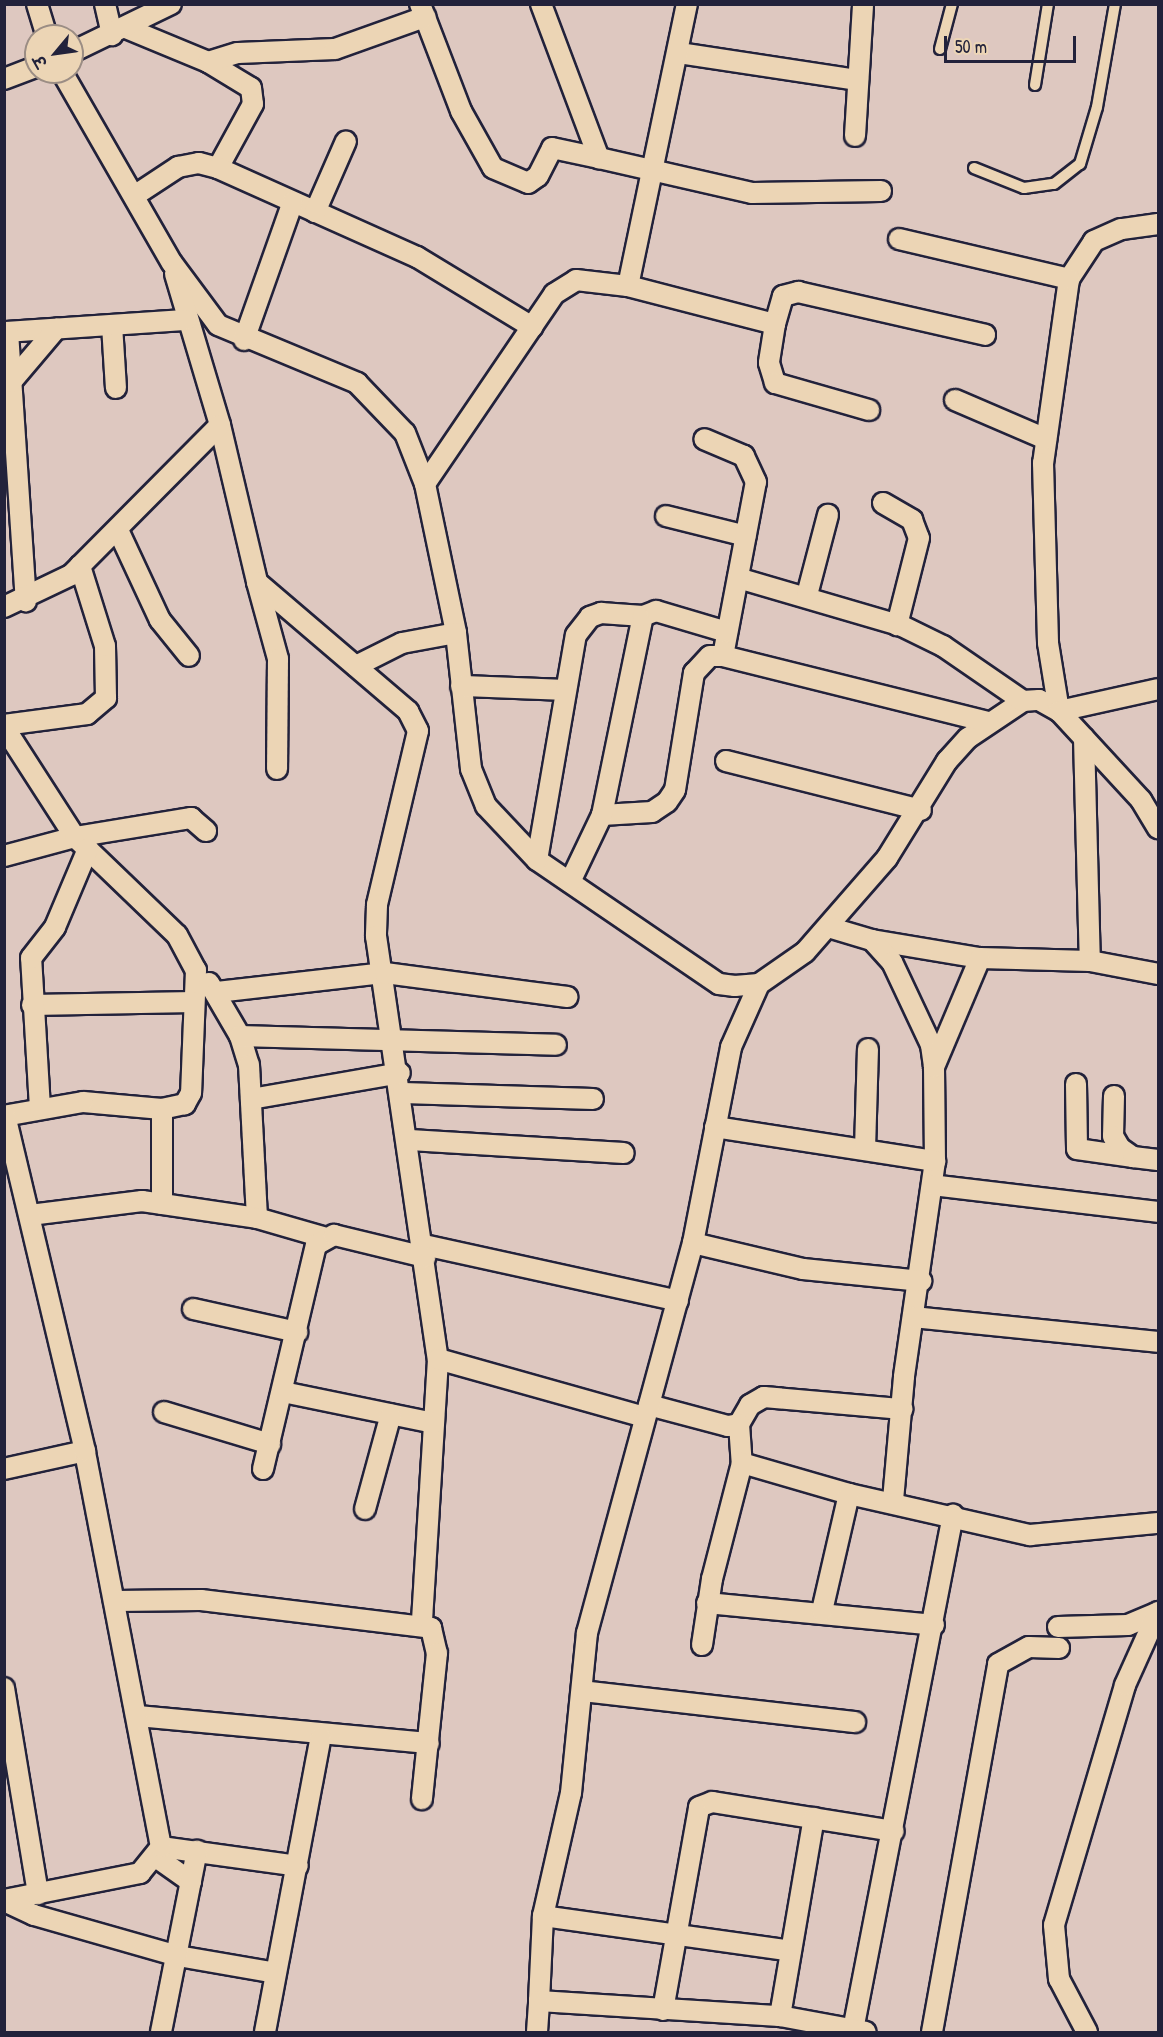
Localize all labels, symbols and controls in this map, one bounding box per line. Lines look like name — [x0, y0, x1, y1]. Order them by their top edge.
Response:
north arrow — [24, 24, 84, 84]
scale bar — [947, 24, 1079, 62]
text: 50 m — [955, 34, 987, 59]
text: उ — [28, 52, 52, 72]

